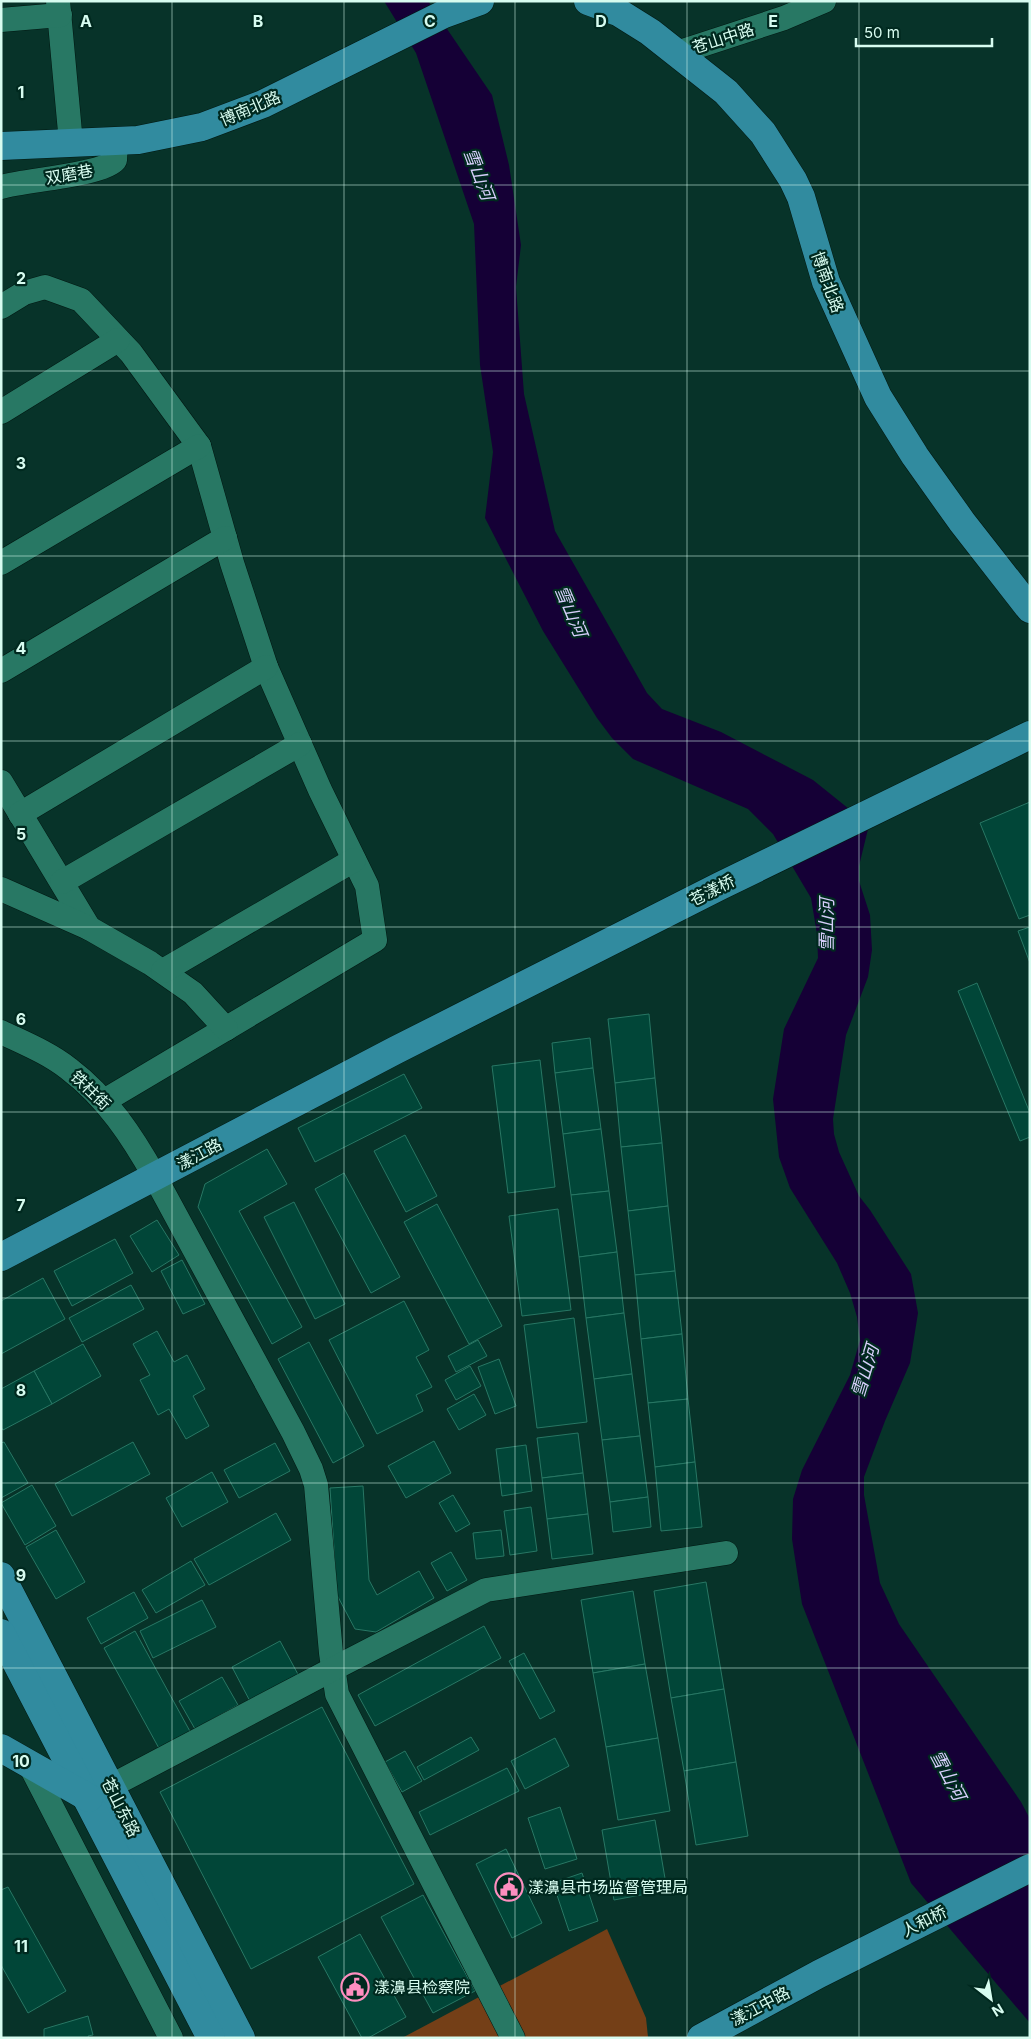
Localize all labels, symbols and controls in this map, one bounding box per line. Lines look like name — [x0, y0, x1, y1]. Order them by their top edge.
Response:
text: A — [80, 11, 92, 31]
text: B — [253, 11, 263, 31]
text: C — [424, 11, 436, 31]
text: D — [595, 11, 607, 31]
text: E — [768, 11, 778, 31]
scale bar — [856, 15, 992, 47]
street label: 苍山中路 — [689, 19, 757, 57]
text: 50 m — [864, 23, 900, 42]
text: 1 — [18, 82, 24, 102]
street label: 博南北路 — [217, 86, 283, 130]
water label: 雪山河 — [460, 145, 500, 206]
street label: 双磨巷 — [44, 160, 94, 188]
street label: 博南北路 — [808, 249, 848, 315]
text: 2 — [16, 268, 26, 288]
text: 3 — [16, 453, 26, 473]
water label: 雪山河 — [551, 582, 592, 643]
text: 4 — [16, 638, 27, 658]
text: 5 — [16, 824, 26, 844]
street label: 苍漾桥 — [686, 870, 738, 910]
water label: 雪山河 — [816, 895, 837, 952]
text: 6 — [16, 1009, 26, 1029]
street label: 铁柱街 — [67, 1066, 115, 1114]
street label: 漾江路 — [173, 1134, 225, 1174]
text: 7 — [16, 1195, 26, 1215]
water label: 雪山河 — [847, 1339, 884, 1400]
text: 8 — [16, 1380, 26, 1400]
text: 9 — [16, 1565, 26, 1585]
water label: 雪山河 — [926, 1746, 971, 1806]
text: 10 — [12, 1751, 30, 1771]
street label: 苍山东路 — [98, 1774, 144, 1840]
public building icon: 漾濞县市场监督管理局 — [494, 1872, 524, 1902]
place label: 漾濞县市场监督管理局 — [528, 1877, 688, 1897]
street label: 人和桥 — [898, 1901, 950, 1941]
text: 11 — [14, 1936, 28, 1956]
public building icon: 漾濞县检察院 — [340, 1972, 370, 2002]
north arrow — [966, 1974, 1016, 2024]
place label: 漾濞县检察院 — [374, 1977, 470, 1997]
street label: 漾江中路 — [727, 1982, 793, 2030]
text: N — [989, 2001, 1007, 2021]

